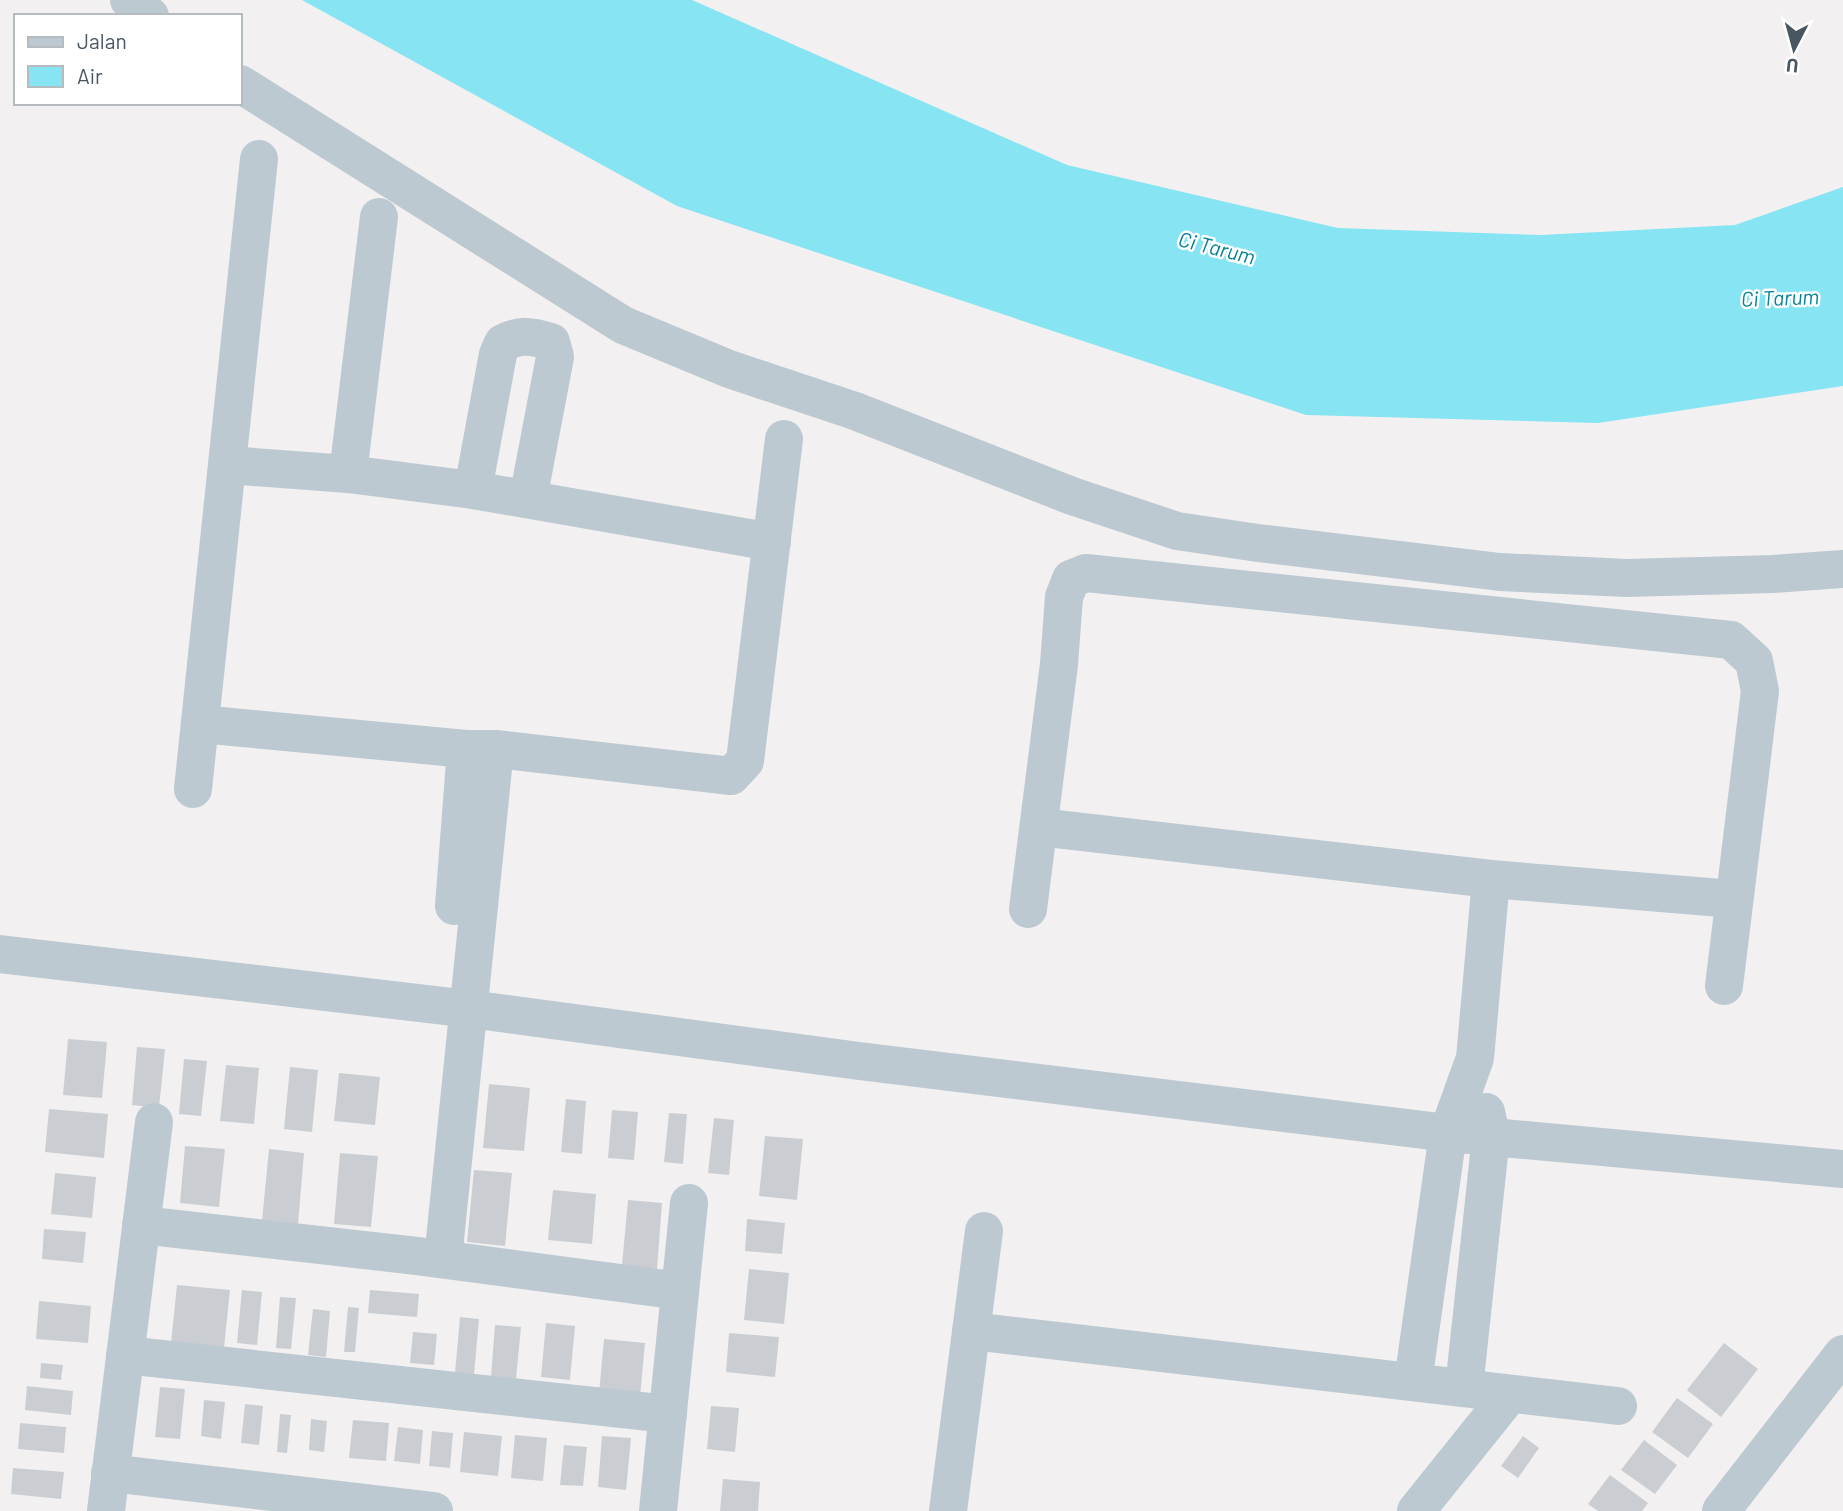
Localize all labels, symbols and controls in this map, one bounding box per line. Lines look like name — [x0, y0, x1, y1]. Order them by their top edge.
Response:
legend — [14, 14, 242, 105]
north arrow — [1759, 14, 1829, 84]
text: Jalan — [77, 28, 127, 53]
text: U — [1785, 54, 1799, 78]
text: Air — [77, 63, 103, 88]
water label: Ci Tarum — [1176, 225, 1258, 269]
water label: Ci Tarum — [1740, 283, 1820, 311]

